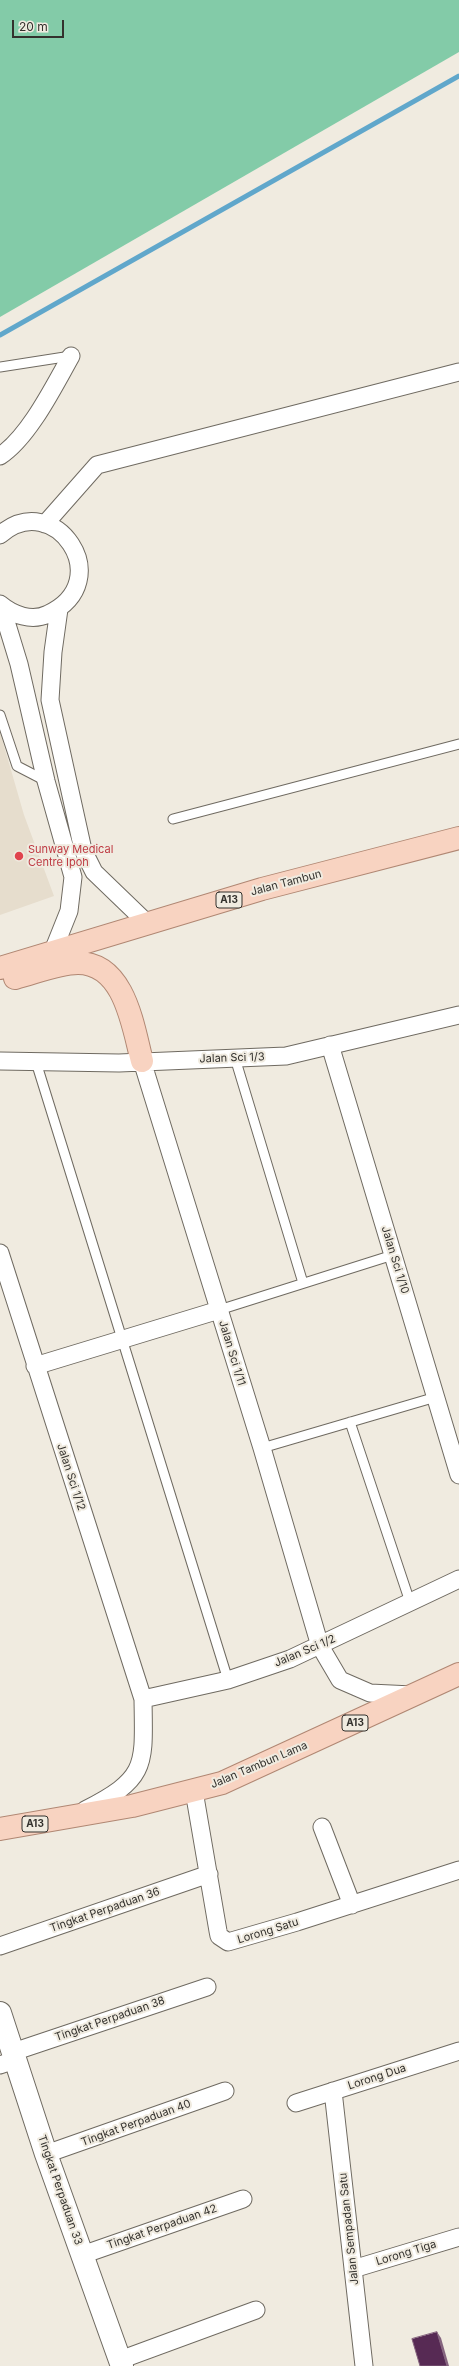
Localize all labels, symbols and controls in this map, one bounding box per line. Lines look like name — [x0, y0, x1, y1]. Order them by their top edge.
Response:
scale bar — [14, 12, 66, 38]
text: 20 m — [19, 19, 48, 34]
place label: Sunway Medical Centre Ipoh — [28, 843, 113, 869]
marker: Sunway Medical Centre Ipoh — [13, 850, 25, 862]
street label: Jalan Tambun — [249, 867, 323, 899]
road number: A13 — [216, 892, 242, 908]
street label: Jalan Sci 1/3 — [199, 1050, 265, 1066]
street label: Jalan Sci 1/10 — [378, 1225, 412, 1295]
street label: Jalan Sci 1/11 — [216, 1319, 248, 1387]
street label: Jalan Sci 1/12 — [54, 1442, 88, 1512]
street label: Jalan Sci 1/2 — [272, 1632, 338, 1670]
road number: A13 — [342, 1715, 368, 1731]
street label: Jalan Tambun Lama — [209, 1739, 309, 1791]
road number: A13 — [22, 1816, 48, 1832]
street label: Tingkat Perpaduan 36 — [48, 1885, 162, 1935]
street label: Lorong Satu — [236, 1915, 300, 1947]
street label: Tingkat Perpaduan 38 — [53, 1994, 167, 2044]
street label: Lorong Dua — [346, 2061, 408, 2093]
street label: Tingkat Perpaduan 40 — [79, 2097, 193, 2149]
street label: Tingkat Perpaduan 33 — [35, 2133, 85, 2247]
street label: Jalan Sempadan Satu — [337, 2172, 361, 2286]
street label: Tingkat Perpaduan 42 — [105, 2202, 219, 2252]
street label: Lorong Tiga — [374, 2238, 438, 2268]

